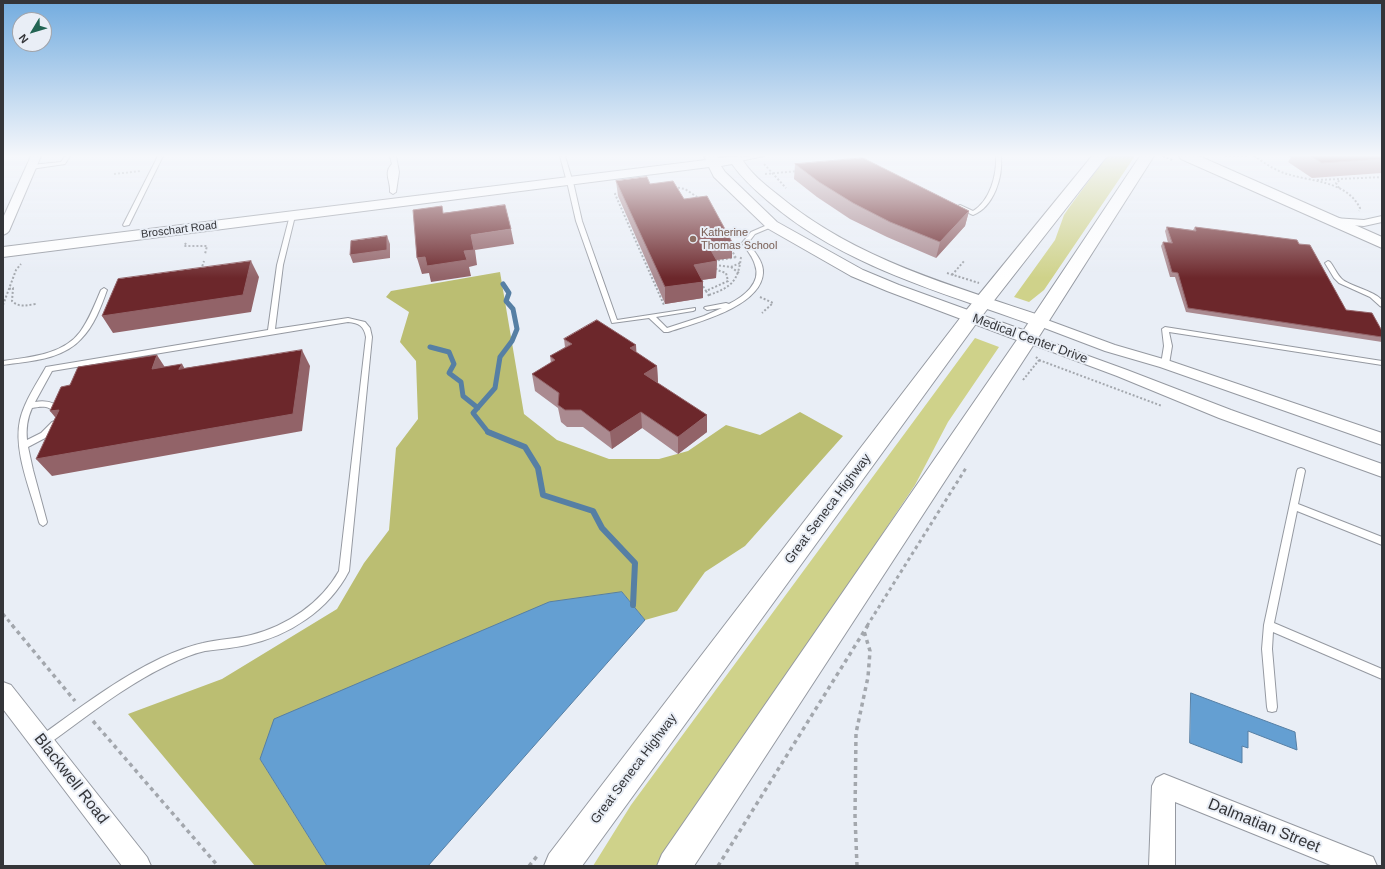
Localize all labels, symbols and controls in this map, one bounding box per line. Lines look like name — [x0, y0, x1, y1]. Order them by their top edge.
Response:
north arrow — [12, 12, 52, 52]
text: N — [16, 32, 31, 46]
street label: Broschart Road — [140, 219, 218, 241]
place label: Katherine Thomas School — [701, 226, 777, 252]
marker: Katherine Thomas School — [688, 234, 698, 244]
street label: Medical Center Drive — [970, 311, 1090, 367]
street label: Great Seneca Highway — [782, 451, 874, 567]
street label: Great Seneca Highway — [588, 711, 680, 827]
street label: Blackwell Road — [30, 730, 112, 828]
street label: Dalmatian Street — [1205, 795, 1323, 857]

